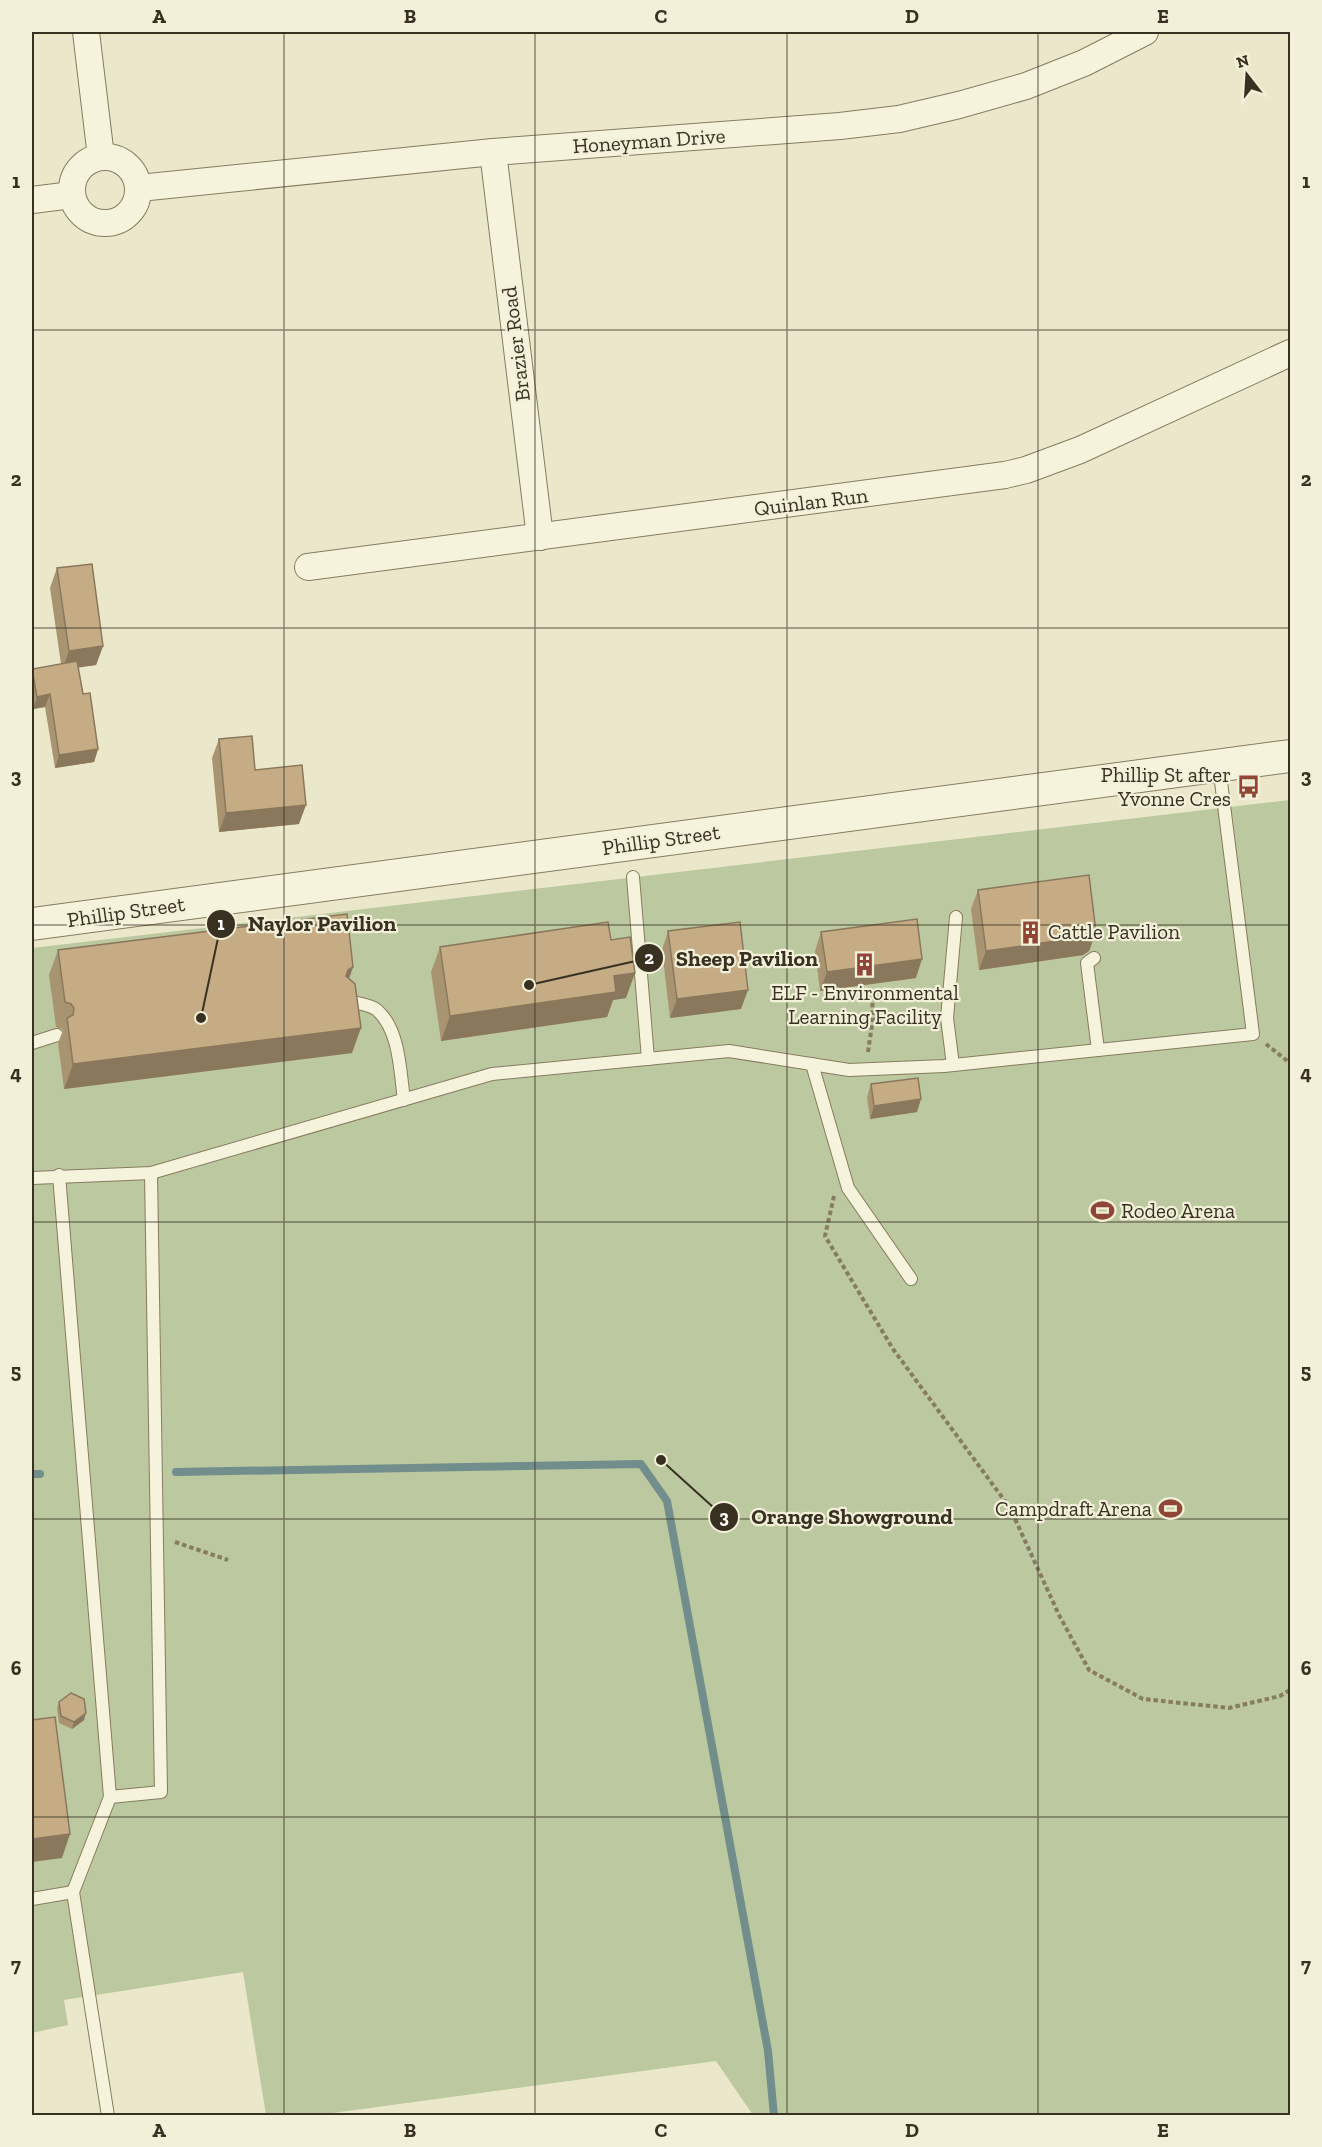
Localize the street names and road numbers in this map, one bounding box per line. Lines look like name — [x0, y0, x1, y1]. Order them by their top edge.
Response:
street label: Honeyman Drive — [572, 123, 726, 158]
street label: Brazier Road — [496, 285, 535, 403]
street label: Quinlan Run — [753, 482, 869, 521]
street label: Phillip Street — [601, 819, 721, 860]
street label: Phillip Street — [66, 891, 186, 932]

